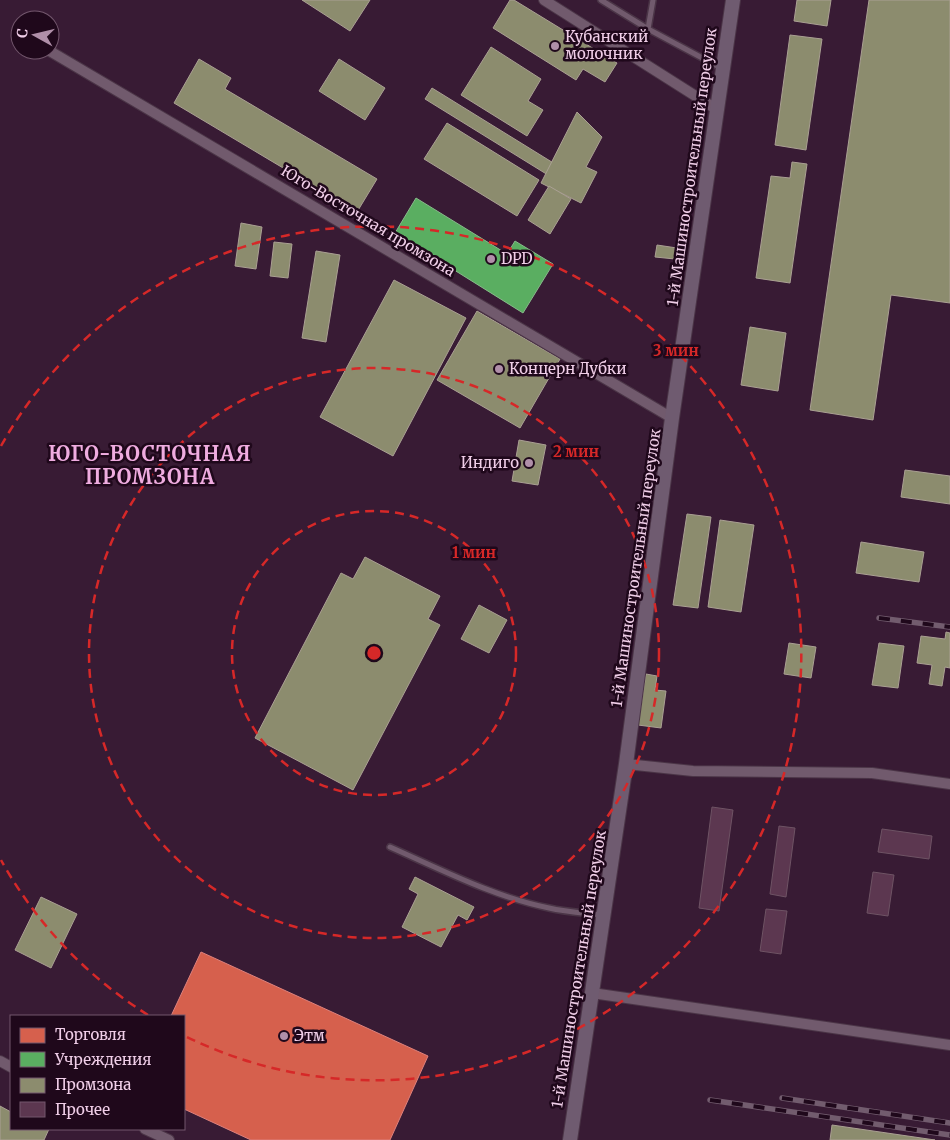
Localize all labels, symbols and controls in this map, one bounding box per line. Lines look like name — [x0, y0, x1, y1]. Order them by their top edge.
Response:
north arrow — [10, 10, 60, 60]
street label: 1-й Машиностроительный переулок — [663, 26, 721, 307]
text: С — [13, 27, 32, 39]
place label: Кубанский молочник — [565, 27, 648, 63]
marker: Кубанский молочник — [549, 40, 561, 52]
street label: Юго-Восточная промзона — [278, 161, 459, 280]
place label: DPD — [501, 249, 533, 268]
marker: DPD — [485, 253, 497, 265]
text: 3 мин — [653, 341, 699, 360]
place label: Концерн Дубки — [509, 359, 627, 378]
marker: Концерн Дубки — [493, 363, 505, 375]
street label: 1-й Машиностроительный переулок — [607, 427, 665, 708]
district label: ЮГО-ВОСТОЧНАЯ ПРОМЗОНА — [48, 441, 252, 489]
text: 2 мин — [553, 442, 599, 461]
place label: Индиго — [461, 453, 519, 472]
marker: Индиго — [523, 457, 535, 469]
text: 1 мин — [452, 543, 497, 562]
centre of rings — [365, 644, 383, 662]
street label: 1-й Машиностроительный переулок — [547, 828, 610, 1109]
legend — [10, 1015, 185, 1130]
text: Торговля — [55, 1025, 126, 1044]
place label: Этм — [294, 1026, 325, 1045]
marker: Этм — [278, 1030, 290, 1042]
text: Учреждения — [54, 1050, 151, 1069]
text: Промзона — [55, 1075, 131, 1094]
text: Прочее — [55, 1100, 110, 1119]

